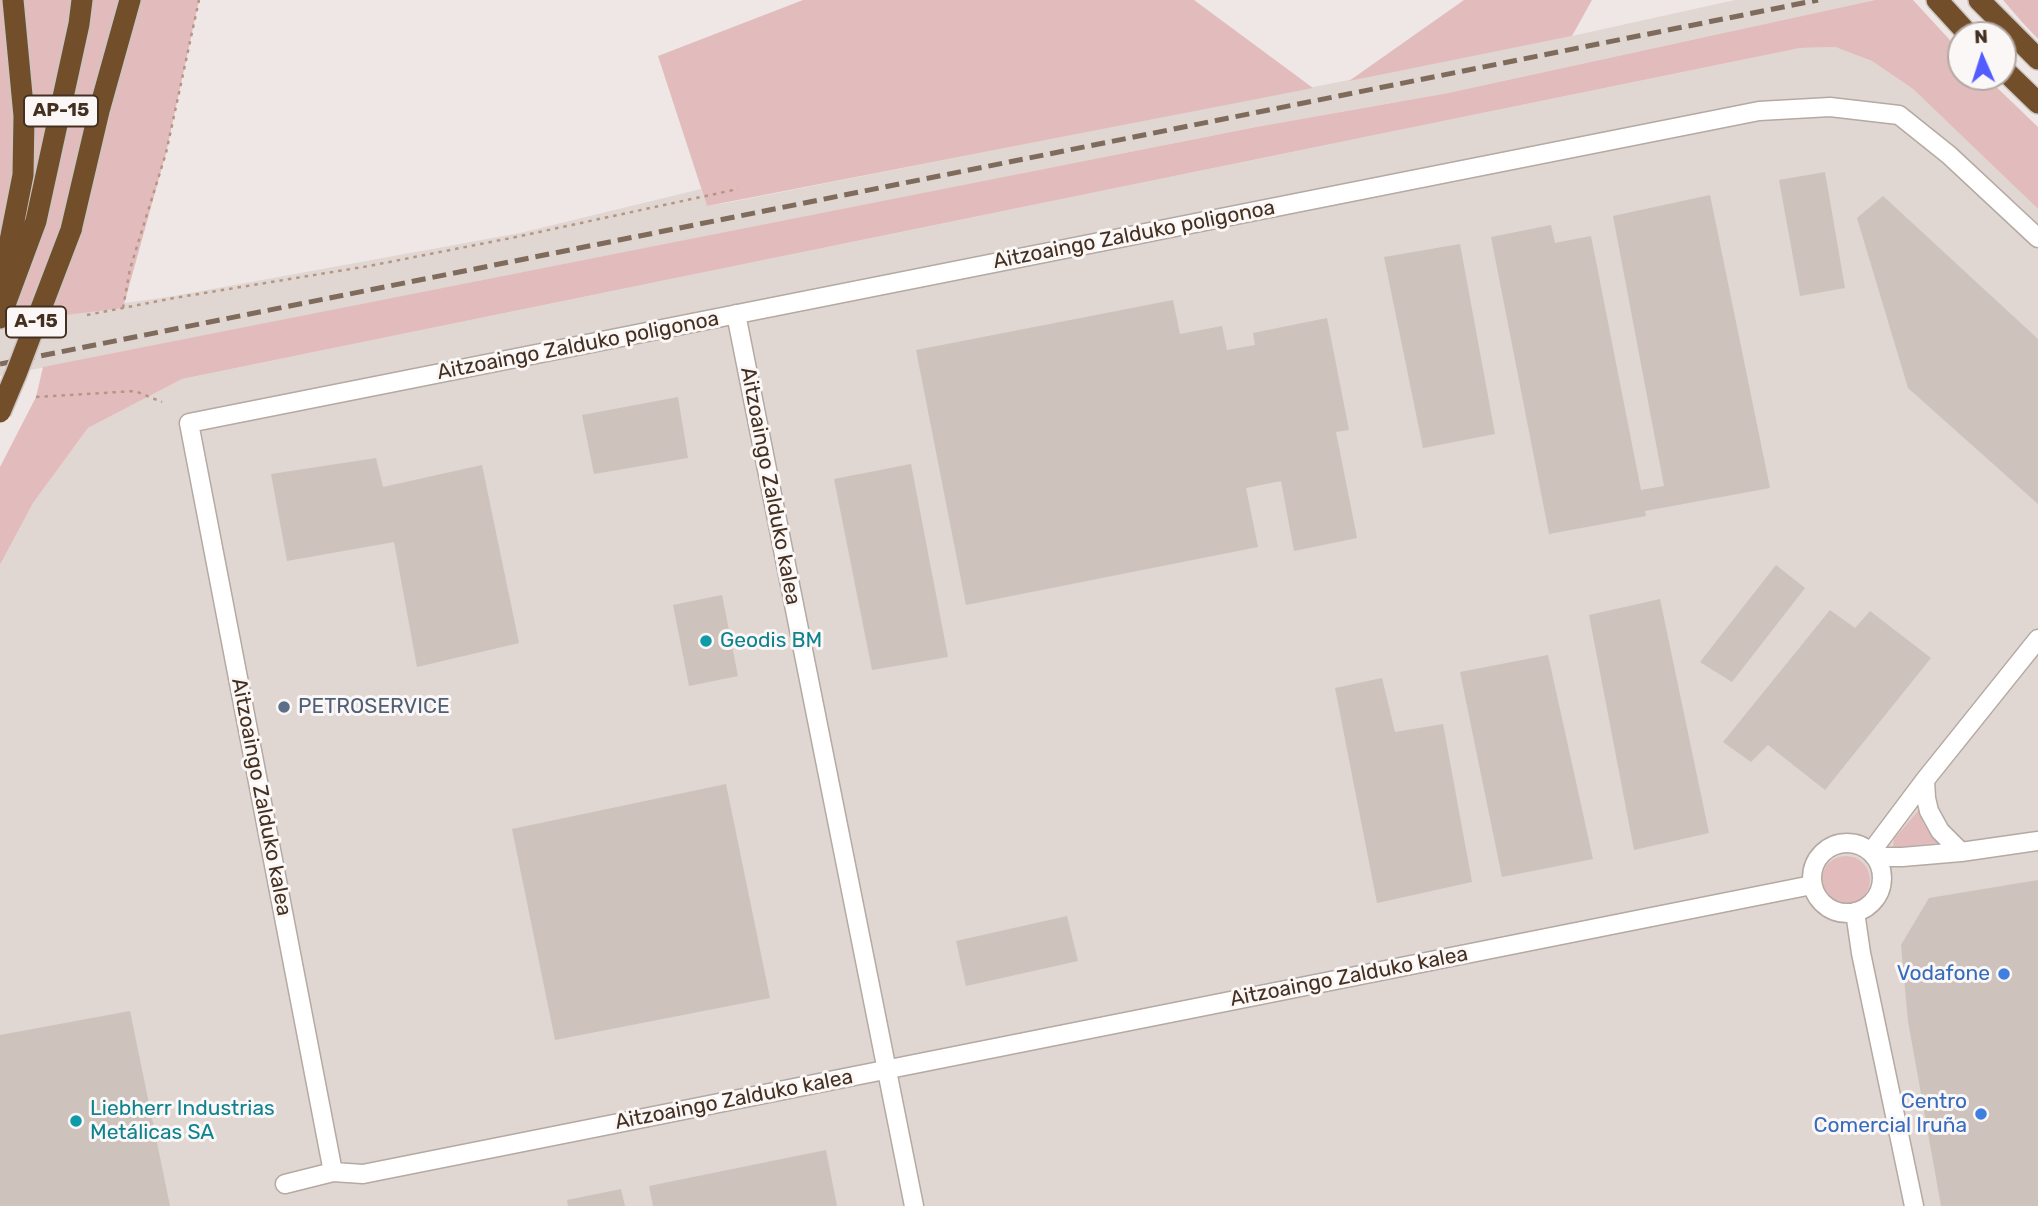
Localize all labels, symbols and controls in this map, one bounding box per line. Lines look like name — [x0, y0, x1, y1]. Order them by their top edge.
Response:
north arrow — [1947, 21, 2017, 91]
text: N — [1974, 25, 1988, 48]
road number: AP-15 — [24, 96, 98, 127]
street label: Aitzoaingo Zalduko poligonoa — [991, 195, 1277, 275]
road number: A-15 — [6, 306, 66, 338]
street label: Aitzoaingo Zalduko poligonoa — [435, 306, 721, 386]
street label: Aitzoaingo Zalduko kalea — [735, 365, 805, 607]
place label: Geodis BM — [720, 628, 822, 654]
marker: Geodis BM — [698, 633, 714, 649]
street label: Aitzoaingo Zalduko kalea — [226, 676, 296, 918]
place label: PETROSERVICE — [298, 694, 450, 720]
marker: PETROSERVICE — [276, 699, 292, 715]
street label: Aitzoaingo Zalduko kalea — [1228, 942, 1470, 1012]
place label: Vodafone — [1897, 961, 1990, 987]
marker: Vodafone — [1996, 966, 2012, 982]
street label: Aitzoaingo Zalduko kalea — [613, 1065, 855, 1135]
place label: Centro Comercial Iruña — [1814, 1089, 1967, 1139]
place label: Liebherr Industrias Metálicas SA — [90, 1096, 275, 1146]
marker: Centro Comercial Iruña — [1973, 1106, 1989, 1122]
marker: Liebherr Industrias Metálicas SA — [68, 1113, 84, 1129]

